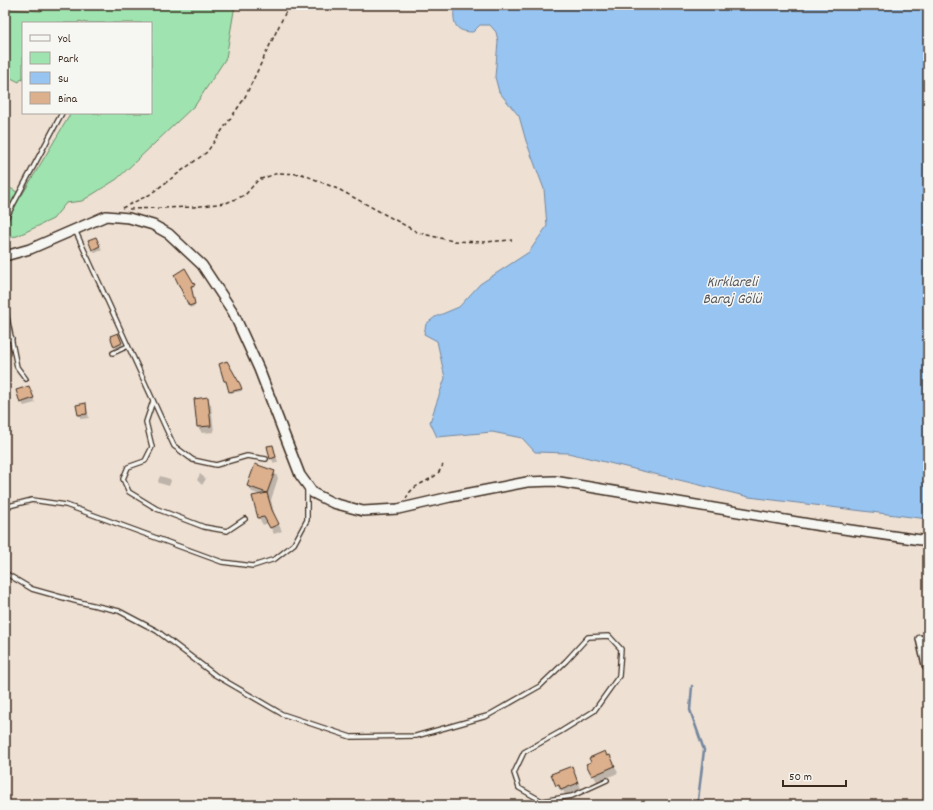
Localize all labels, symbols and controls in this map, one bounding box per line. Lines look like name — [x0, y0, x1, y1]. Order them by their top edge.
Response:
legend — [22, 22, 152, 114]
text: Yol — [58, 31, 71, 48]
text: Park — [58, 51, 79, 68]
text: Su — [58, 71, 68, 88]
text: Bina — [58, 91, 77, 108]
water label: Kırklareli Baraj Gölü — [703, 272, 763, 311]
scale bar — [783, 762, 846, 788]
text: 50 m — [789, 769, 812, 786]

